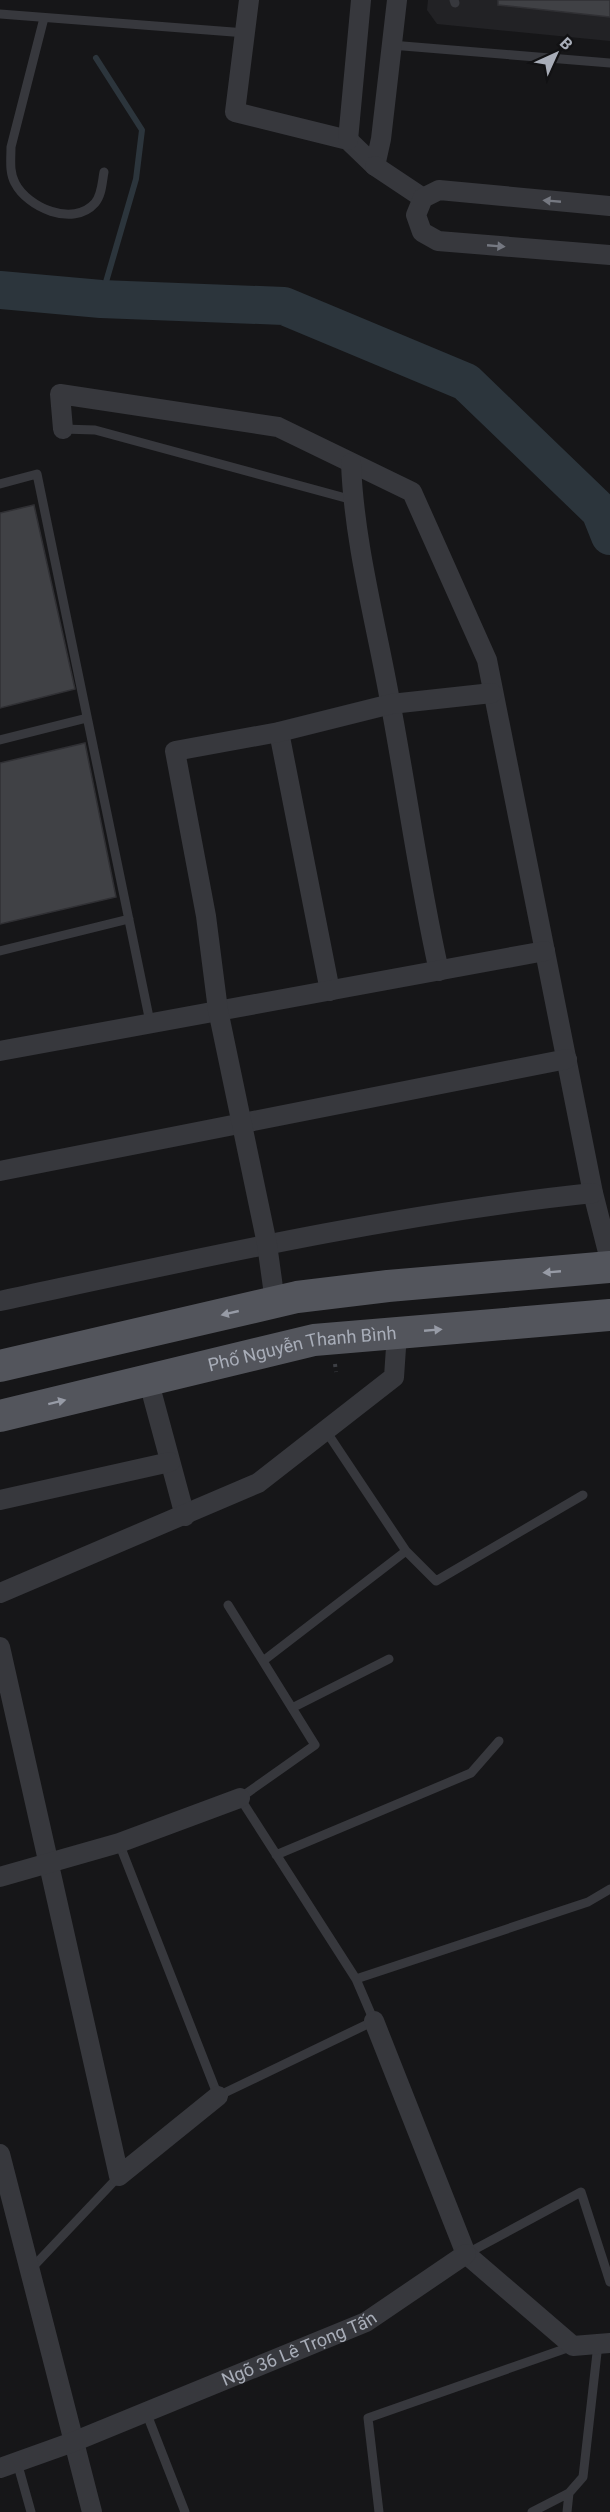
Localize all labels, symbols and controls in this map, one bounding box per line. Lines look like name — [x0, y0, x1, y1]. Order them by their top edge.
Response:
north arrow — [526, 24, 586, 84]
text: B — [556, 33, 577, 54]
one-way arrow — [542, 196, 561, 206]
one-way arrow — [487, 241, 506, 251]
one-way arrow — [542, 1267, 561, 1277]
one-way arrow — [221, 1308, 239, 1318]
street label: Phố Nguyễn Thanh Bình — [206, 1322, 397, 1375]
one-way arrow — [423, 1325, 442, 1335]
one-way arrow — [47, 1396, 66, 1406]
street label: Ngõ 36 Lê Trọng Tấn — [218, 2307, 381, 2390]

